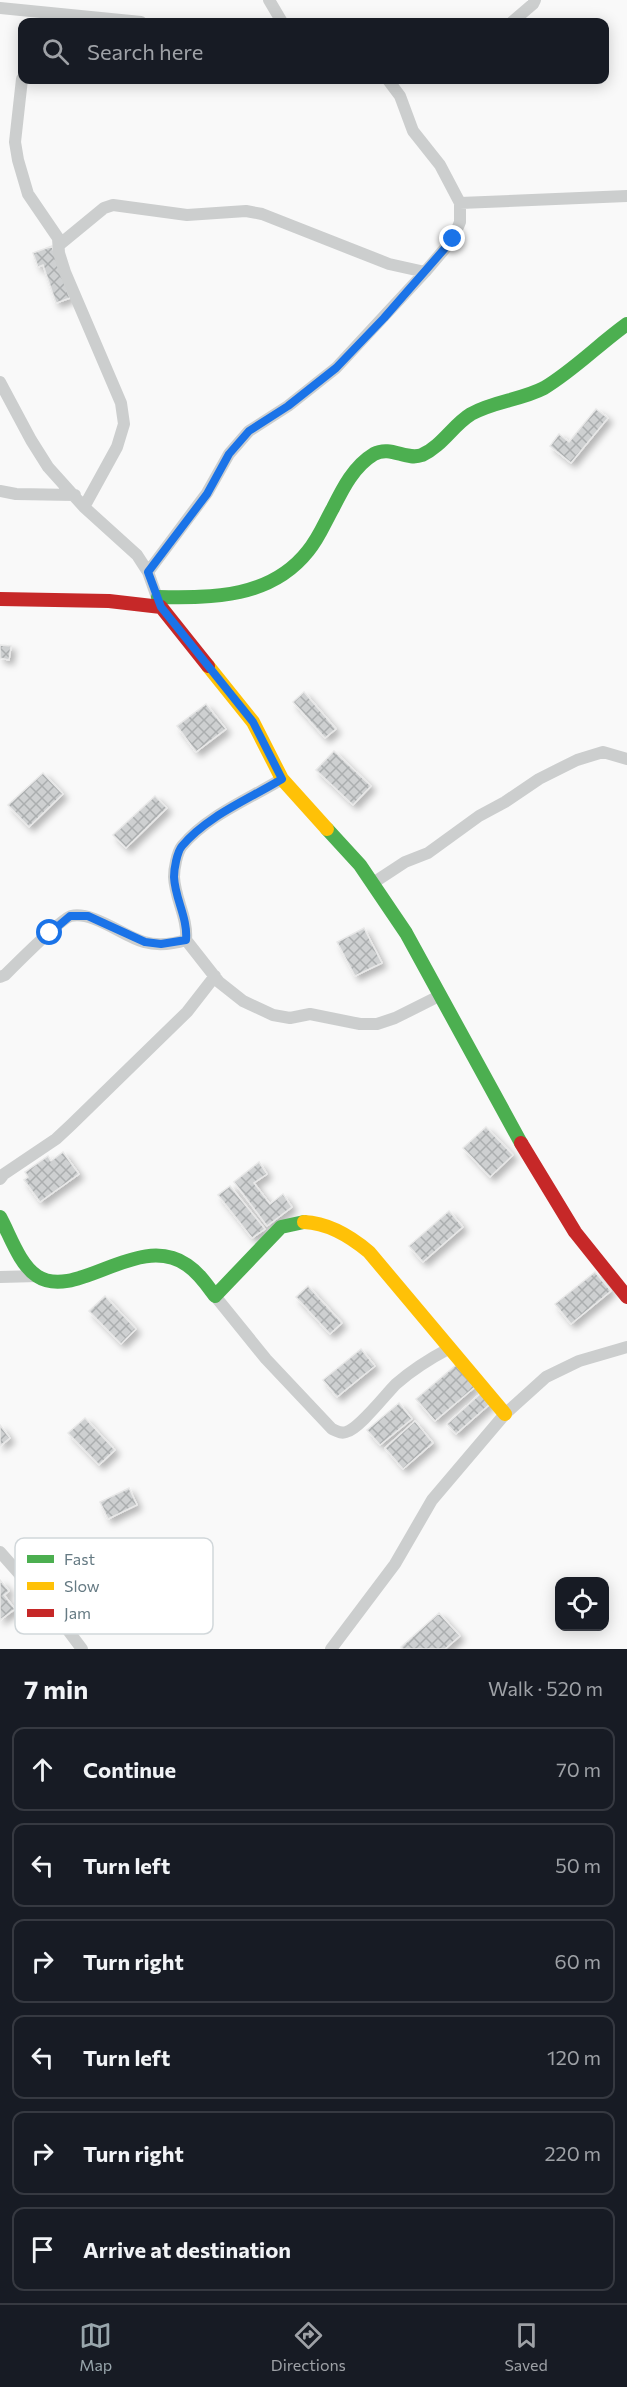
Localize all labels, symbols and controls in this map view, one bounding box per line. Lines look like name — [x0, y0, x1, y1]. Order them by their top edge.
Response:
search box — [18, 18, 609, 84]
icon: search — [39, 35, 72, 68]
text: Search here — [87, 38, 203, 65]
route end — [439, 225, 465, 251]
route start — [36, 919, 62, 945]
legend — [15, 1538, 213, 1634]
text: Fast — [64, 1549, 95, 1568]
text: Slow — [64, 1576, 100, 1595]
map controls — [555, 1577, 609, 1631]
button: locate — [555, 1577, 609, 1631]
text: Jam — [64, 1603, 91, 1622]
text: 7 min — [24, 1673, 88, 1704]
text: Walk · 520 m — [488, 1676, 603, 1700]
icon: ahead — [26, 1753, 59, 1786]
text: Continue — [83, 1756, 176, 1783]
text: 70 m — [556, 1757, 601, 1781]
icon: left — [26, 1849, 59, 1882]
text: Turn left — [83, 1852, 170, 1879]
text: 50 m — [555, 1853, 601, 1877]
icon: right — [26, 1945, 59, 1978]
text: Turn right — [83, 1948, 184, 1975]
text: 60 m — [555, 1949, 601, 1973]
icon: left — [26, 2041, 59, 2074]
text: Turn left — [83, 2044, 170, 2071]
text: 120 m — [547, 2045, 601, 2069]
icon: right — [26, 2137, 59, 2170]
text: Turn right — [83, 2140, 184, 2167]
text: 220 m — [545, 2141, 601, 2165]
icon: arrive — [26, 2233, 59, 2266]
text: Arrive at destination — [83, 2236, 291, 2263]
tab: Map — [79, 2319, 112, 2374]
tab: Directions — [271, 2319, 346, 2374]
tab: Saved — [504, 2319, 548, 2374]

